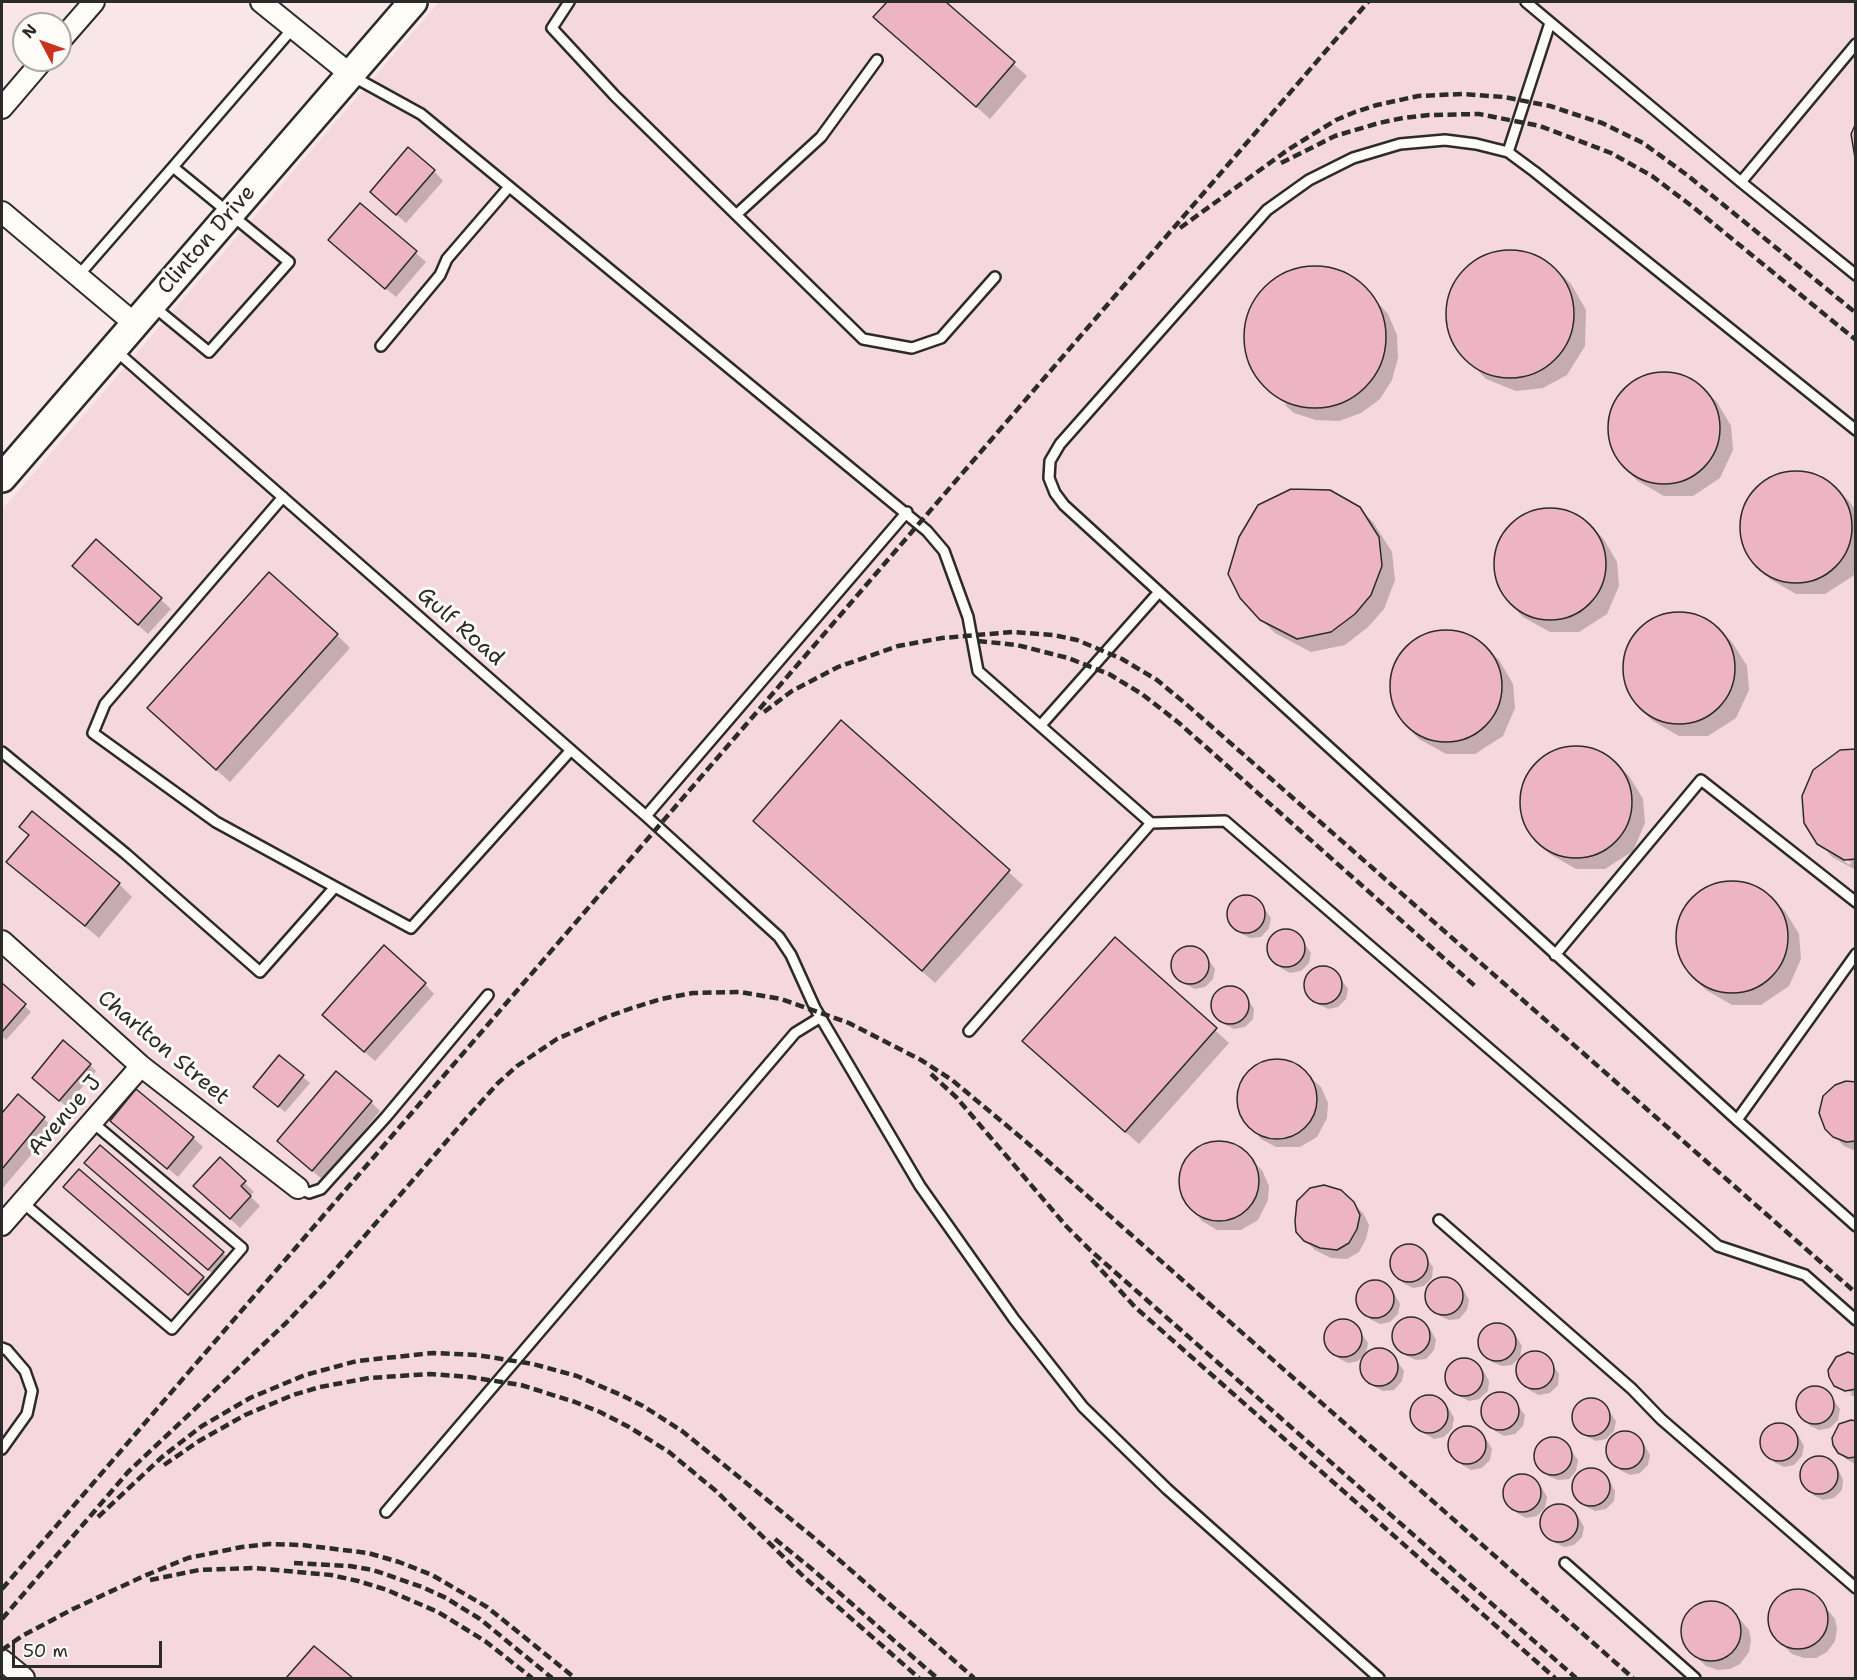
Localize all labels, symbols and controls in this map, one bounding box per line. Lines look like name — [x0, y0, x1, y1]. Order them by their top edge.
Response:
north arrow — [12, 12, 72, 72]
text: N — [17, 19, 42, 43]
street label: Clinton Drive — [152, 180, 262, 300]
street label: Gulf Road — [411, 582, 509, 672]
street label: Charlton Street — [92, 985, 234, 1111]
street label: Avenue J — [23, 1070, 107, 1162]
scale bar — [15, 1629, 165, 1667]
text: 50 m — [23, 1639, 68, 1663]

